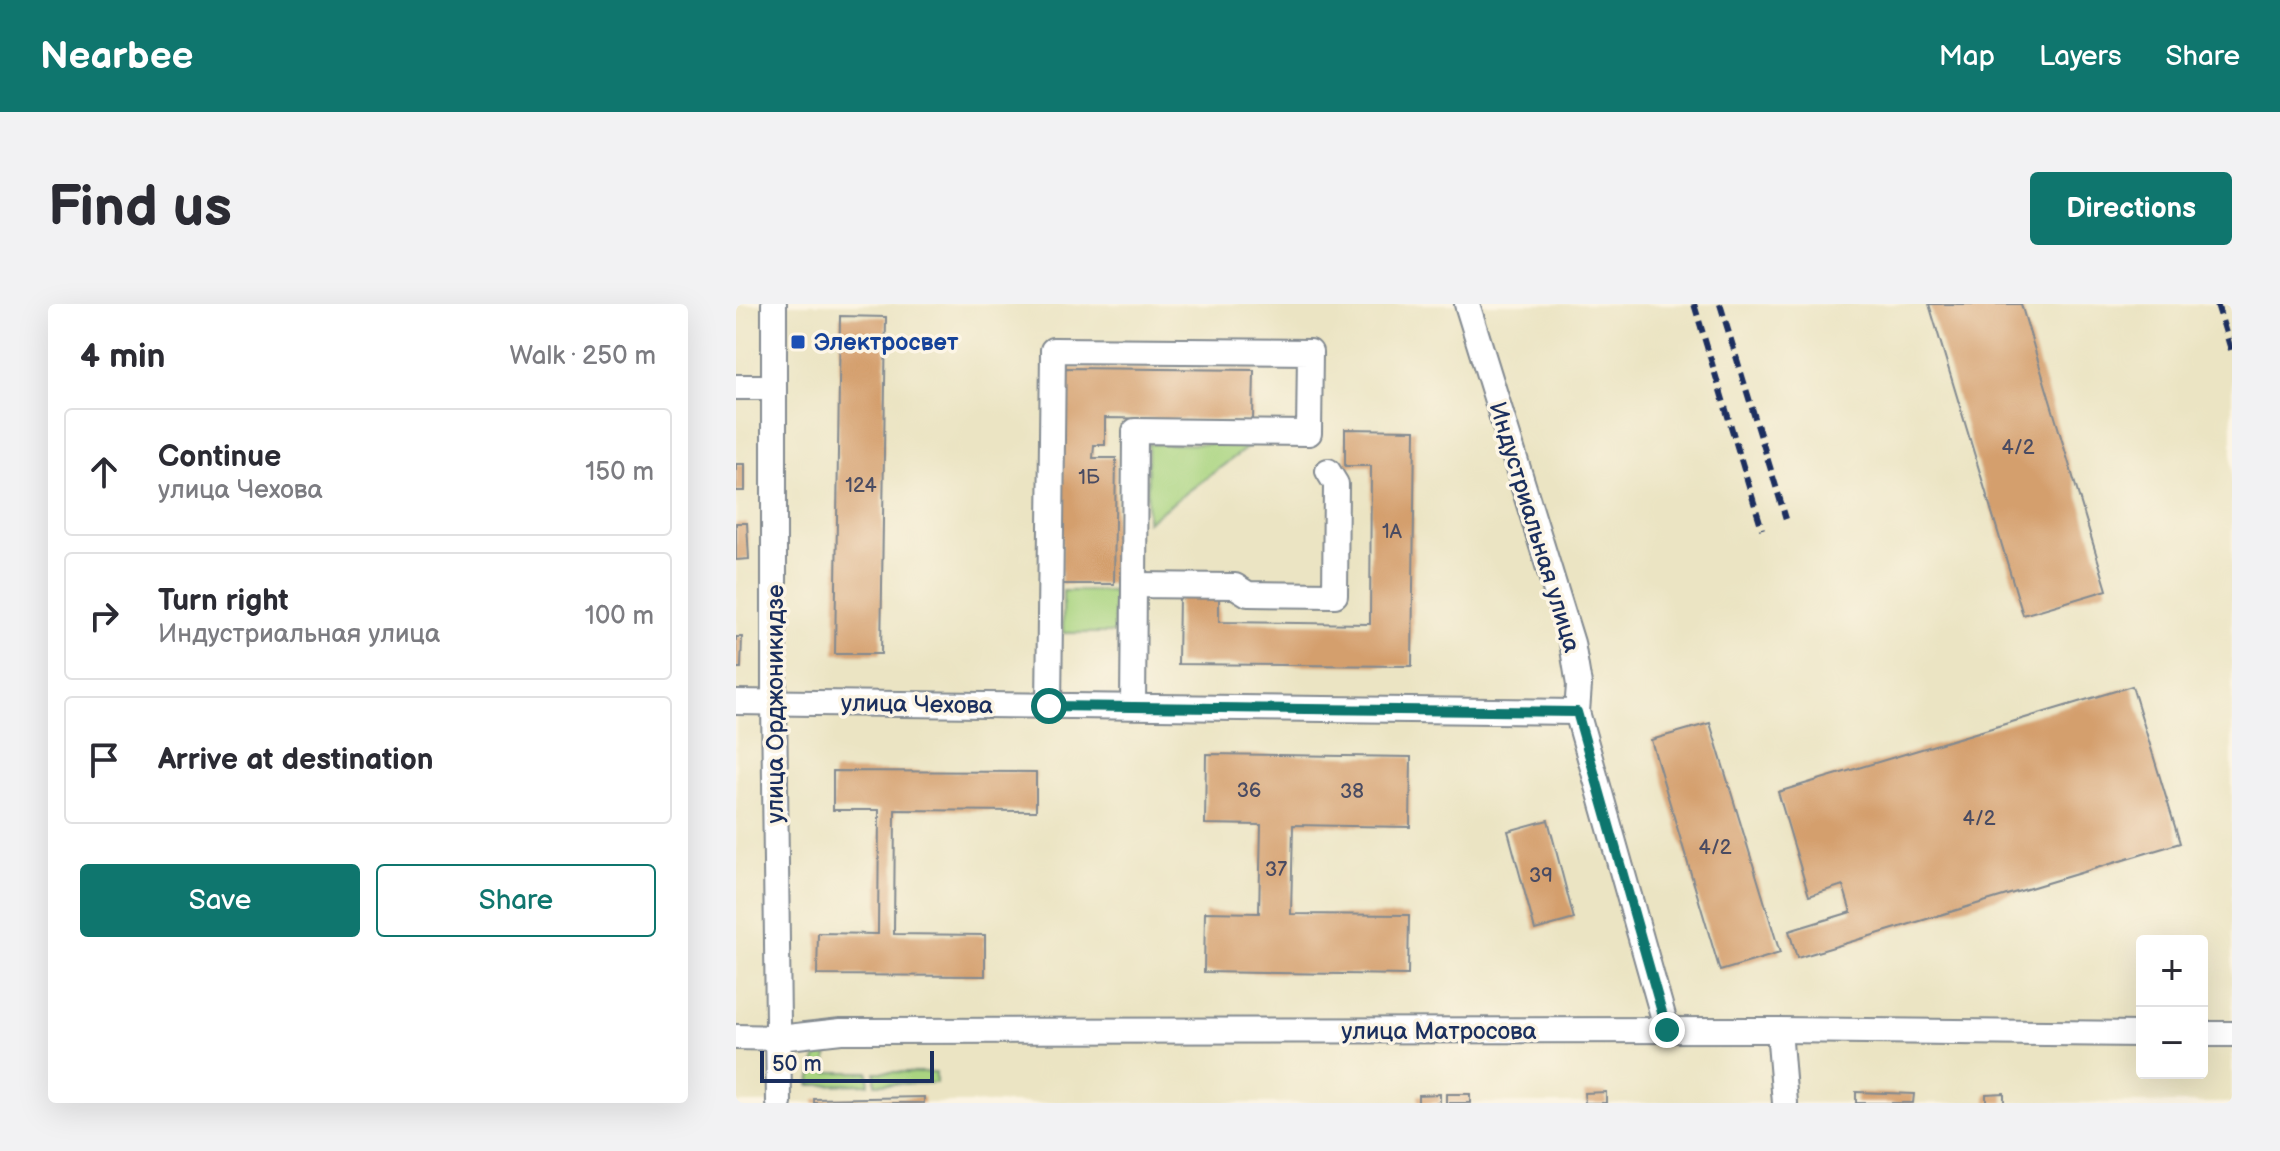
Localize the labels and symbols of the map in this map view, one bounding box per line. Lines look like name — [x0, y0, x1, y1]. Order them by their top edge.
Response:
place label: Электросвет — [814, 328, 959, 357]
marker: Электросвет — [789, 333, 807, 351]
street label: Индустриальная улица — [1483, 398, 1586, 656]
house number: 4/2 — [2001, 436, 2035, 460]
house number: 1Б — [1078, 466, 1100, 490]
house number: 124 — [845, 474, 877, 498]
house number: 1А — [1382, 520, 1403, 544]
street label: улица Орджоникидзе — [761, 584, 790, 824]
route start — [1031, 688, 1067, 724]
street label: улица Чехова — [841, 689, 993, 720]
house number: 36 — [1237, 779, 1261, 803]
house number: 38 — [1340, 780, 1364, 804]
house number: 4/2 — [1962, 807, 1996, 831]
house number: 4/2 — [1698, 836, 1732, 860]
house number: 37 — [1265, 858, 1287, 882]
house number: 39 — [1529, 864, 1553, 888]
route end — [1649, 1012, 1685, 1048]
street label: улица Матросова — [1341, 1017, 1537, 1046]
scale bar — [760, 1047, 934, 1083]

